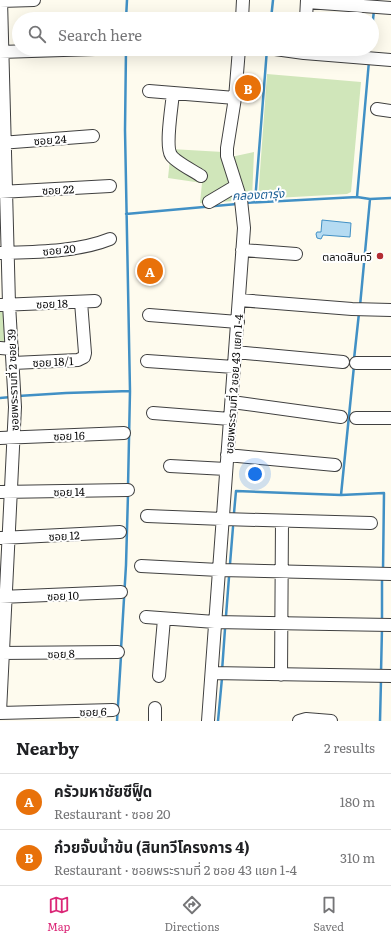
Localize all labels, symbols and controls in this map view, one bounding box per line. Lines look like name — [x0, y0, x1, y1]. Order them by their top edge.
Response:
search box — [12, 12, 379, 56]
icon: search — [26, 23, 48, 45]
text: Search here — [58, 23, 142, 46]
pin: B — [235, 73, 261, 103]
street label: ซอย 24 — [33, 130, 67, 148]
street label: ซอย 22 — [41, 180, 75, 198]
water label: คลองตารุ่ง — [231, 184, 285, 204]
street label: ซอย 20 — [42, 239, 76, 259]
place label: ตลาดสินทวี — [322, 248, 372, 264]
marker: ตลาดสินทวี — [375, 251, 385, 261]
pin: A — [137, 256, 163, 286]
street label: ซอย 18 — [36, 294, 68, 312]
street label: ซอยพระรามที่ 2 ซอย 43 แยก 1-4 — [220, 314, 246, 454]
street label: ซอยพระรามที่ 2 ซอย 39 — [2, 329, 22, 431]
street label: ซอย 18/1 — [32, 352, 74, 370]
street label: ซอย 16 — [53, 426, 85, 444]
your location — [245, 464, 265, 484]
street label: ซอย 14 — [53, 483, 85, 499]
street label: ซอย 12 — [48, 526, 80, 544]
street label: ซอย 10 — [47, 586, 79, 604]
street label: ซอย 8 — [47, 645, 75, 661]
street label: ซอย 6 — [79, 703, 107, 719]
text: Nearby — [16, 735, 79, 760]
text: 2 results — [324, 738, 375, 757]
text: ครัวมหาชัยซีฟู็ด — [54, 779, 152, 802]
text: A — [24, 792, 34, 811]
text: 180 m — [340, 792, 375, 811]
text: Restaurant · ซอย 20 — [54, 804, 171, 823]
text: ก๋วยจั๊บน้ำข้น (สินทวีโครงการ 4) — [54, 835, 250, 858]
text: B — [25, 848, 33, 867]
text: 310 m — [340, 848, 375, 867]
text: Restaurant · ซอยพระรามที่ 2 ซอย 43 แยก 1-4 — [54, 860, 297, 879]
tab: Map — [47, 894, 70, 934]
tab: Directions — [164, 894, 219, 934]
tab: Saved — [313, 894, 344, 934]

